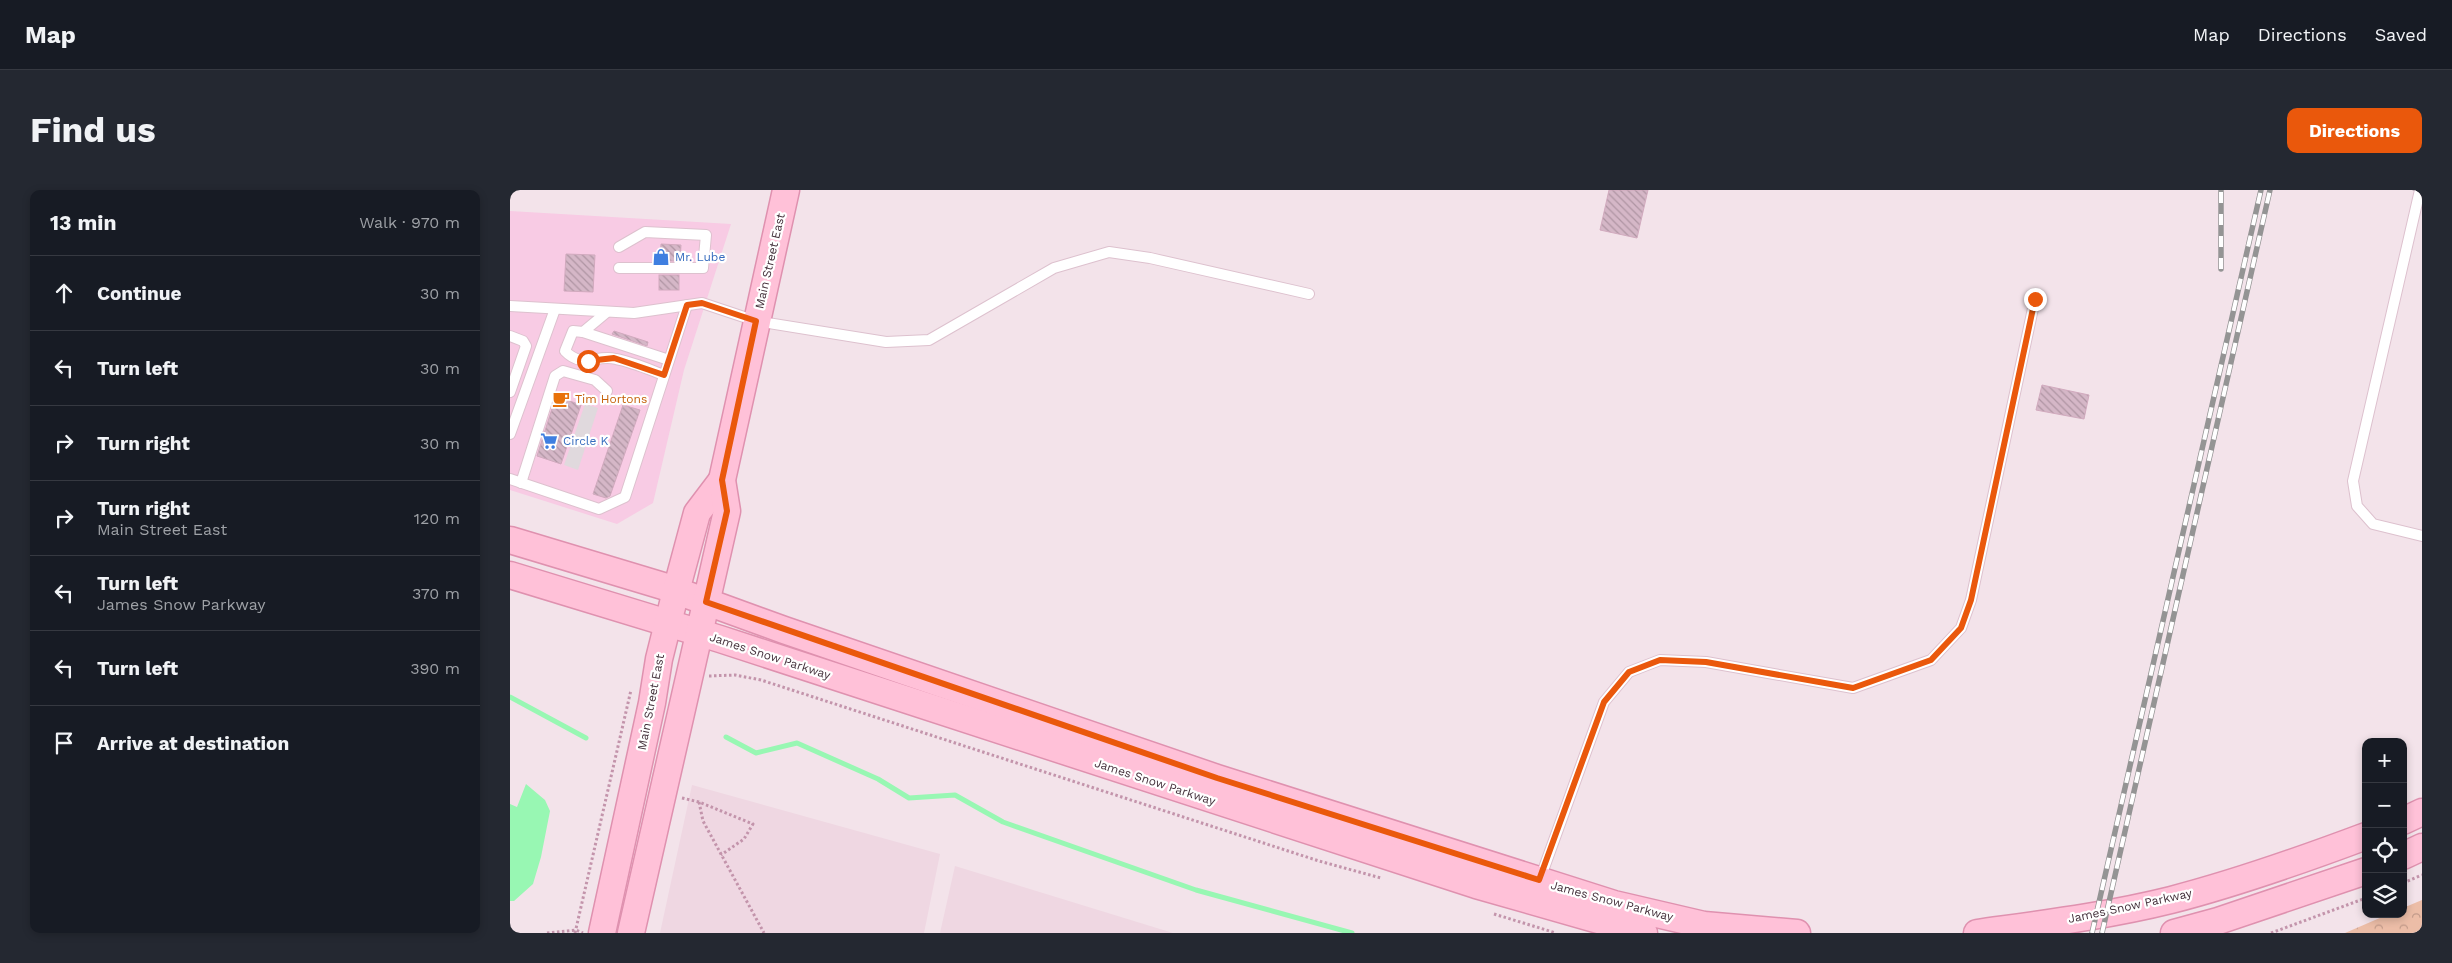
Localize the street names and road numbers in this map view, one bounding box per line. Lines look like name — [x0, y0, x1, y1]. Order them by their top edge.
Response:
street label: Main Street East — [752, 212, 788, 310]
street label: James Snow Parkway — [708, 630, 833, 682]
street label: Main Street East — [635, 653, 667, 751]
street label: James Snow Parkway — [1093, 756, 1218, 808]
street label: James Snow Parkway — [1549, 878, 1676, 924]
street label: James Snow Parkway — [2067, 886, 2194, 926]

